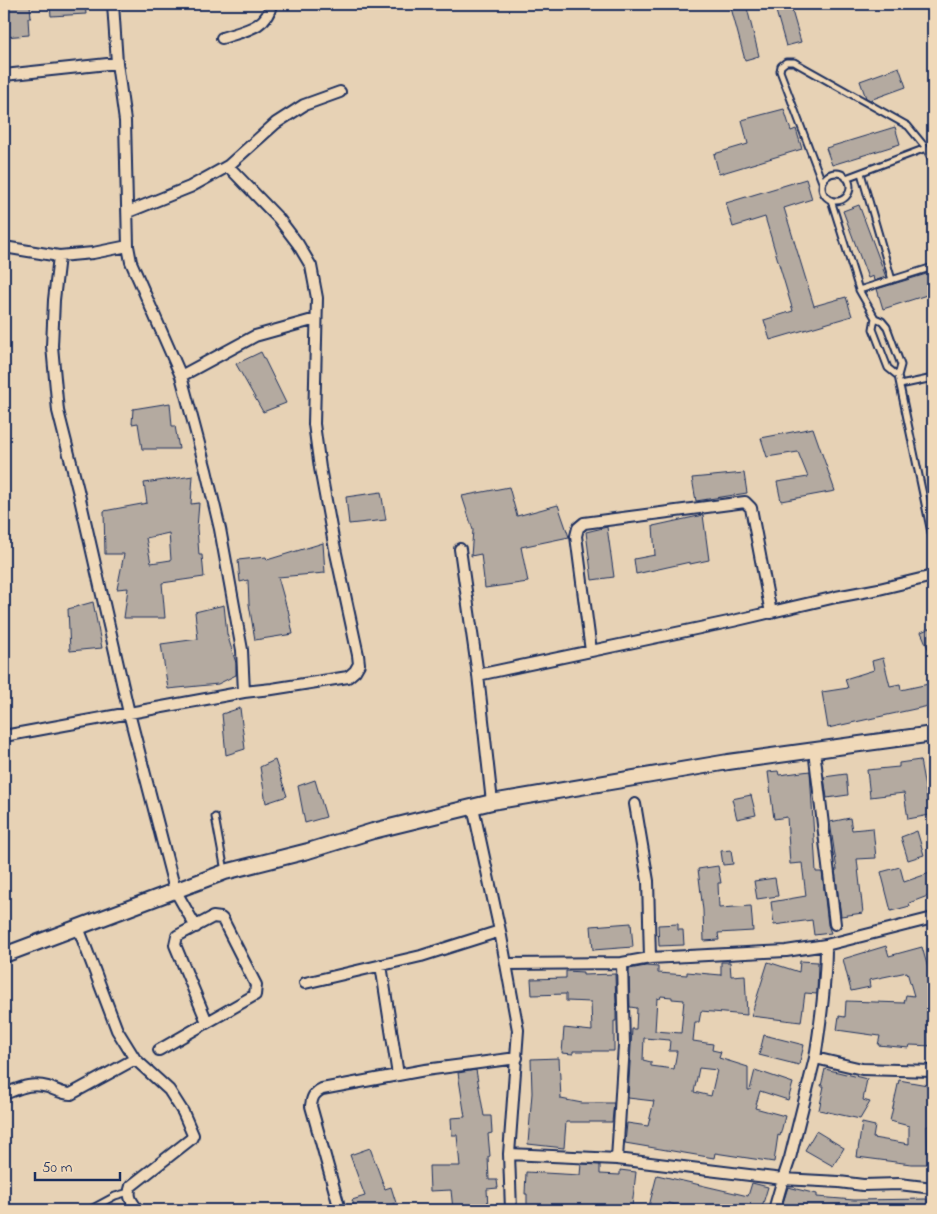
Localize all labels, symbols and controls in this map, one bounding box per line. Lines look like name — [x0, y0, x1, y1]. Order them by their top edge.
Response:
scale bar — [35, 1149, 120, 1181]
text: 50 m — [42, 1157, 73, 1179]

